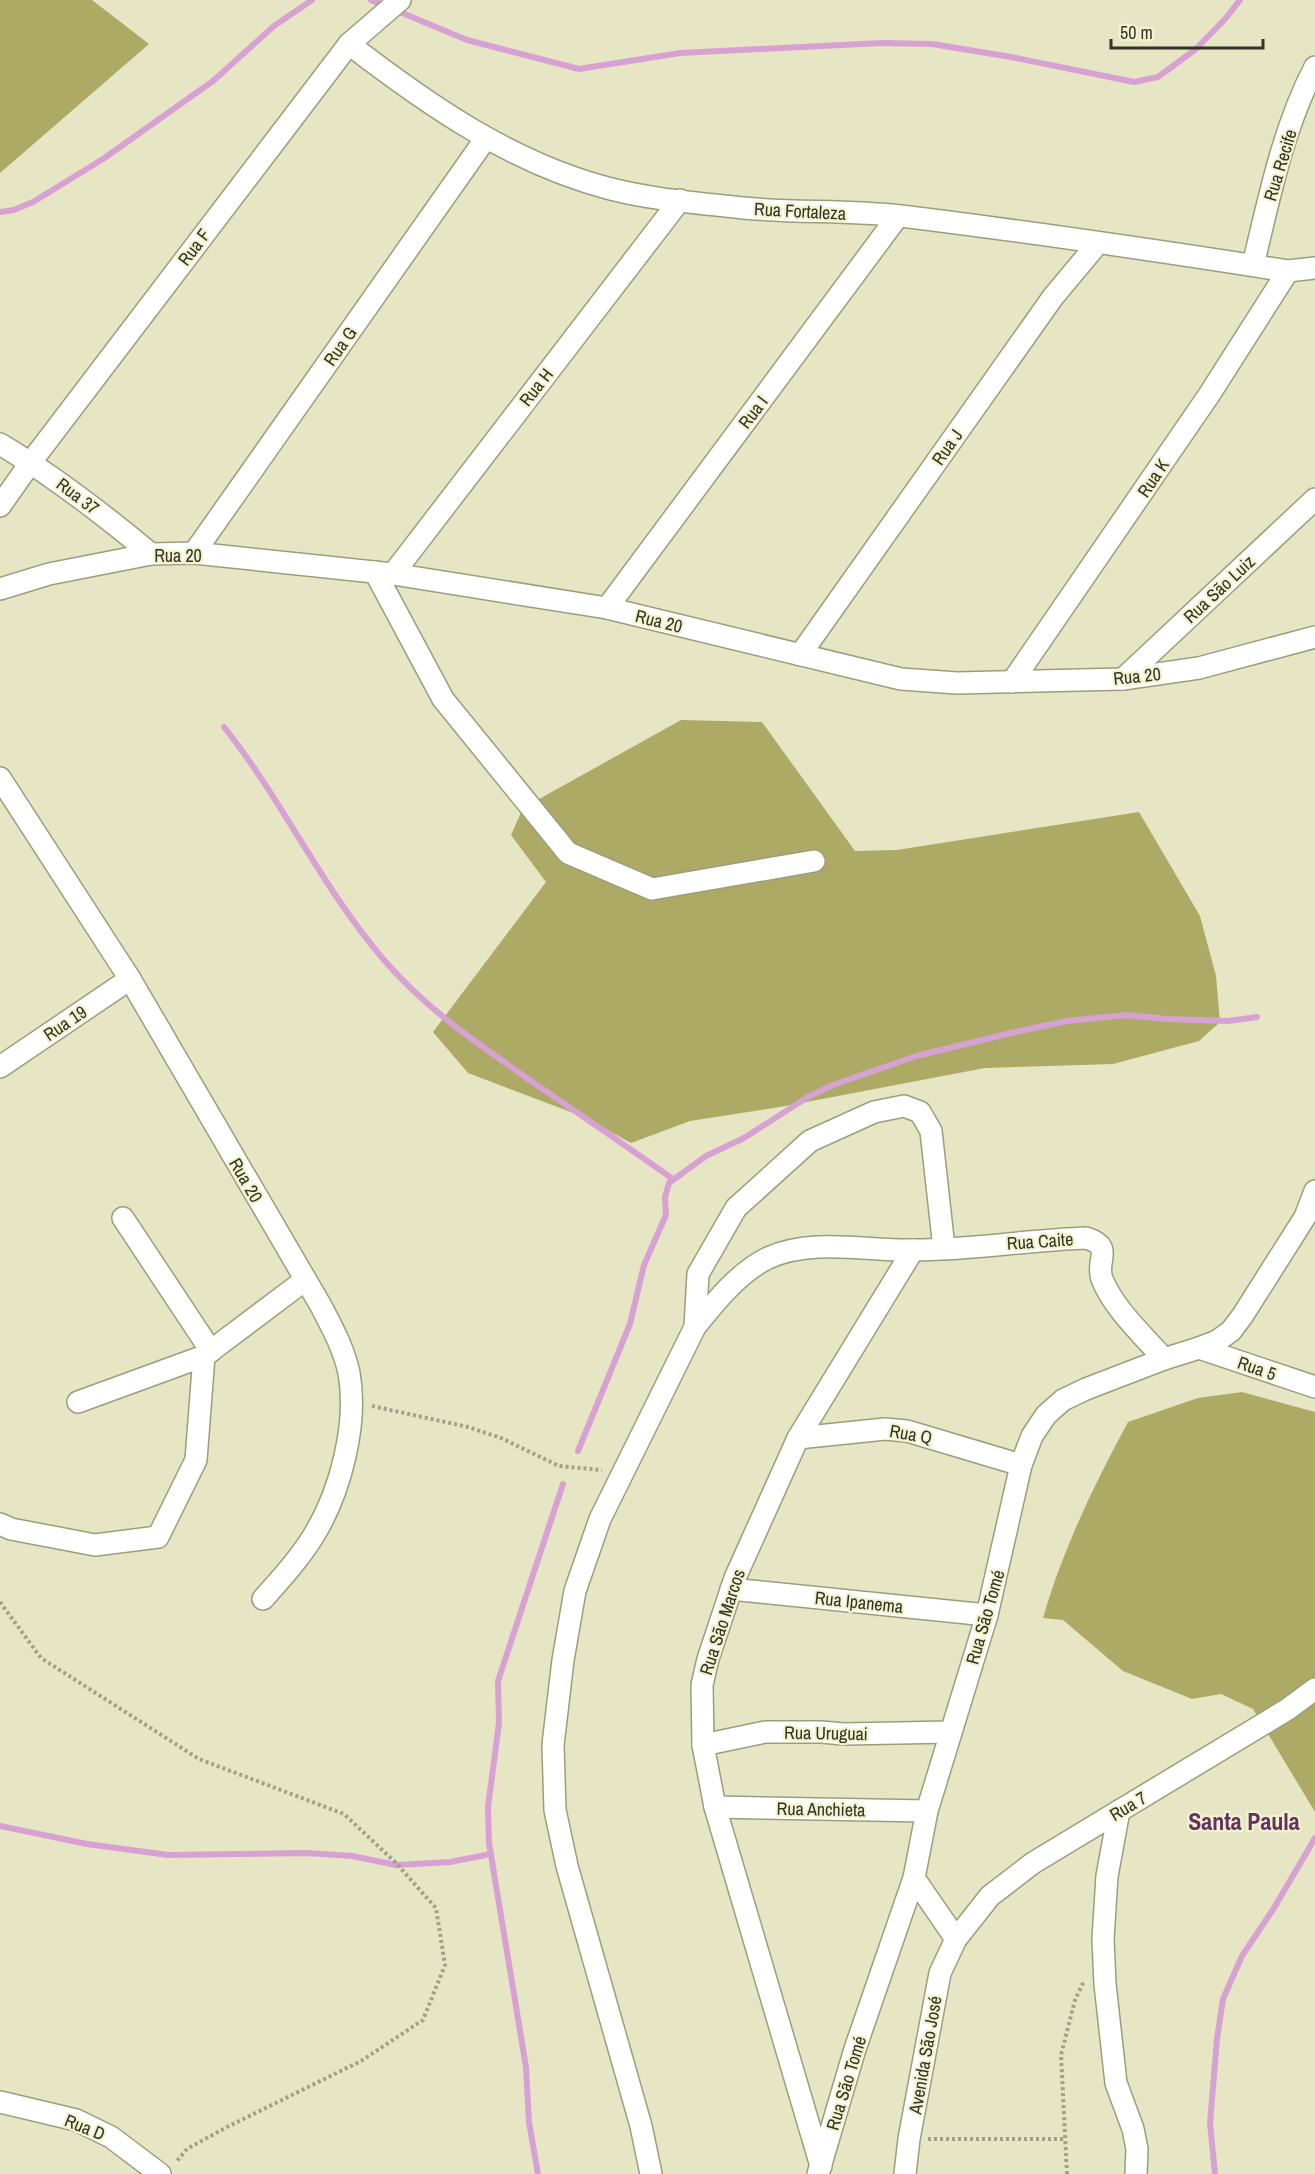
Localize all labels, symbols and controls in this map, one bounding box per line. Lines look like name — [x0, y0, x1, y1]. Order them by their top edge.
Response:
scale bar — [1111, 12, 1262, 50]
text: 50 m — [1120, 20, 1153, 45]
street label: Rua Recife — [1257, 126, 1303, 204]
street label: Rua Fortaleza — [753, 196, 847, 226]
street label: Rua F — [172, 223, 216, 271]
street label: Rua G — [318, 321, 362, 371]
street label: Rua H — [513, 363, 559, 411]
street label: Rua I — [732, 390, 774, 434]
street label: Rua J — [926, 424, 968, 470]
street label: Rua K — [1131, 454, 1175, 502]
street label: Rua 37 — [51, 472, 105, 520]
street label: Rua 20 — [154, 543, 202, 568]
street label: Rua São Luiz — [1178, 549, 1260, 629]
street label: Rua 20 — [633, 603, 685, 639]
street label: Rua 20 — [1112, 661, 1162, 691]
street label: Rua 19 — [38, 999, 92, 1047]
street label: Rua 20 — [223, 1153, 269, 1207]
street label: Rua Caite — [1006, 1226, 1074, 1256]
street label: Rua 5 — [1234, 1350, 1280, 1386]
street label: Rua Q — [888, 1418, 934, 1450]
street label: Rua São Marcos — [693, 1566, 751, 1678]
street label: Rua São Tomé — [960, 1567, 1010, 1667]
street label: Rua Ipanema — [814, 1585, 904, 1619]
street label: Rua Uruguai — [784, 1720, 868, 1746]
street label: Rua 7 — [1105, 1785, 1151, 1827]
street label: Rua Anchieta — [776, 1796, 866, 1822]
district label: Santa Paula — [1188, 1805, 1300, 1837]
street label: Avenida São José — [902, 1994, 948, 2117]
street label: Rua São Tomé — [820, 2033, 872, 2133]
street label: Rua D — [61, 2108, 109, 2146]

